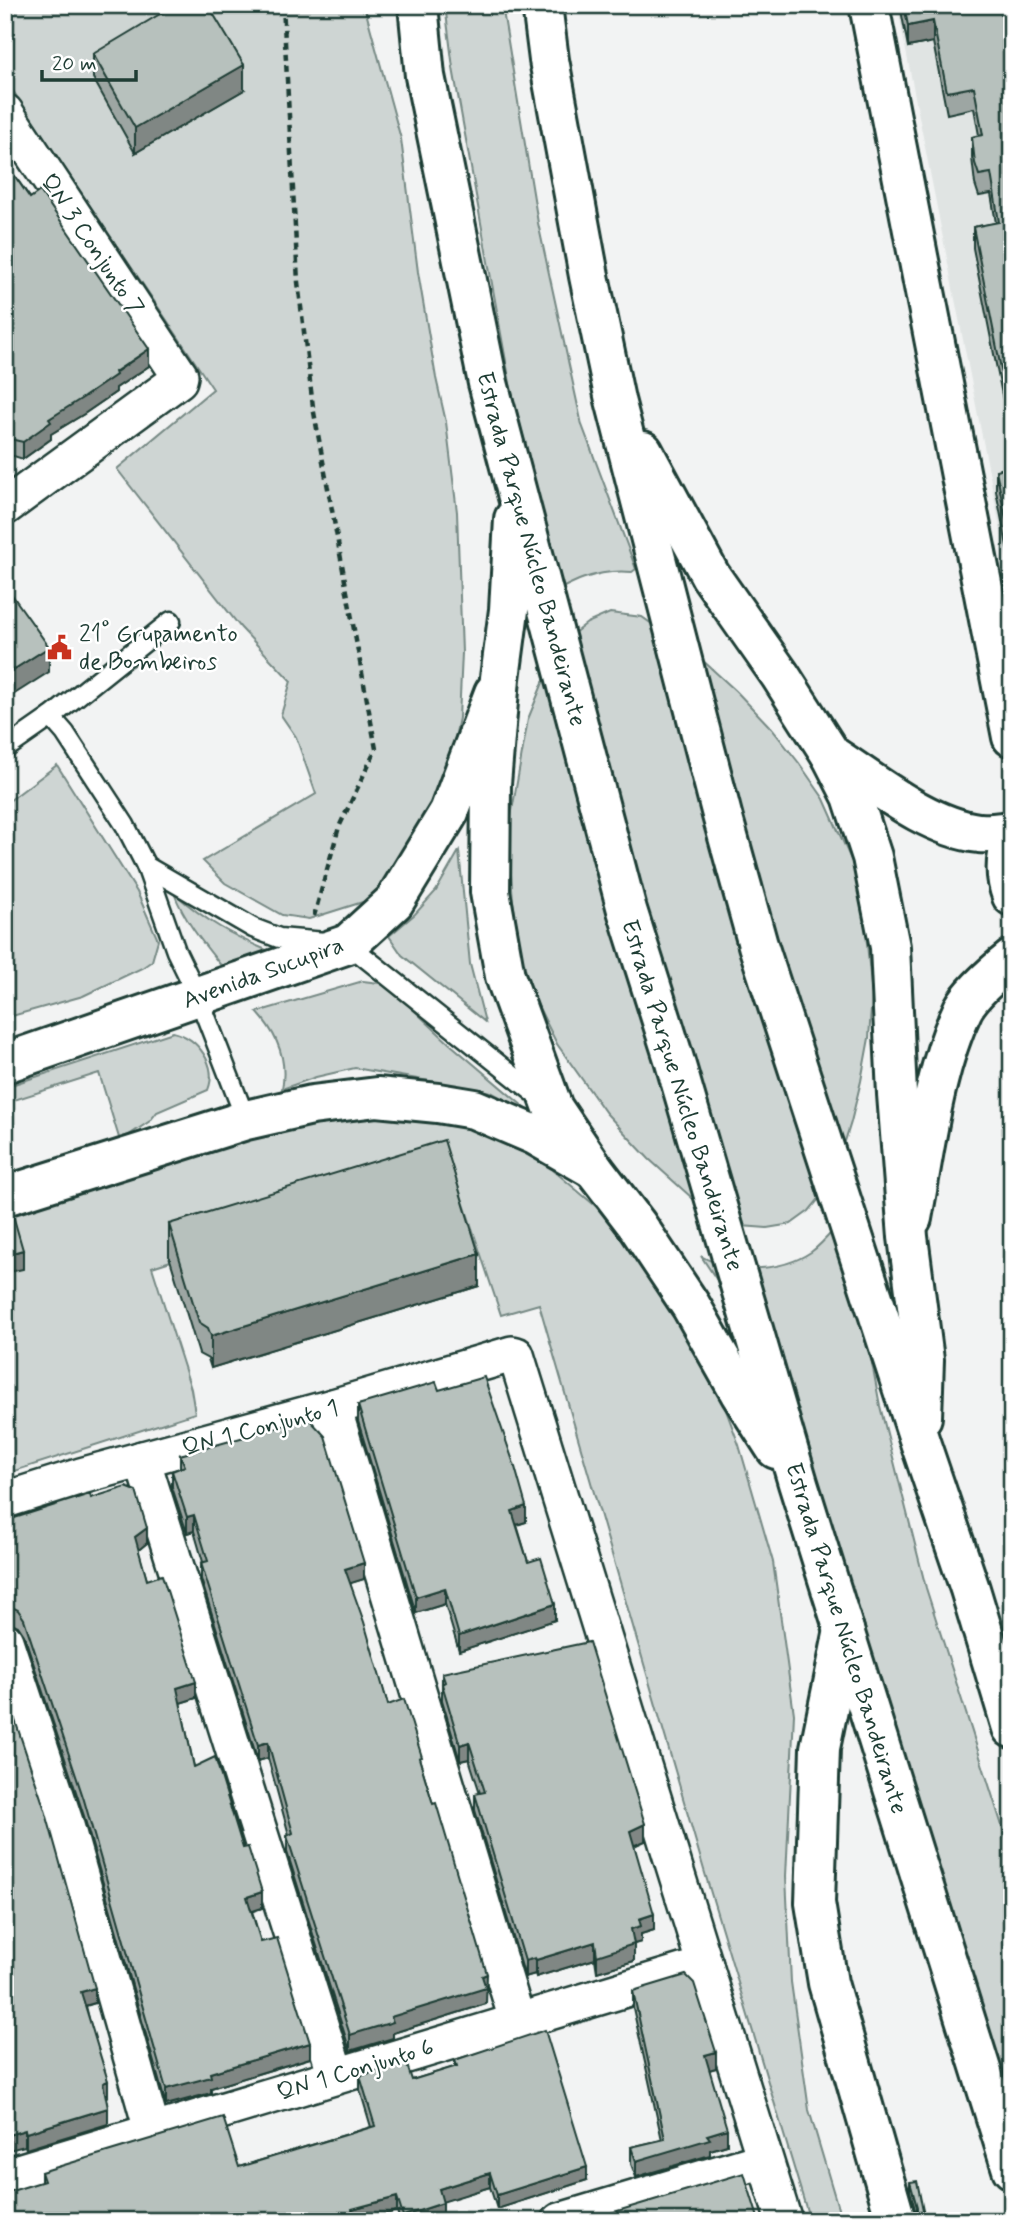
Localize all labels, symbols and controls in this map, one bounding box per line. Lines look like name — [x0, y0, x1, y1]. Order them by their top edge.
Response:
scale bar — [42, 38, 136, 82]
text: 20 m — [52, 50, 97, 78]
street label: QN 3 Conjunto 7 — [33, 168, 151, 322]
street label: Estrada Parque Núcleo Bandeirante — [468, 369, 593, 730]
place label: 21° Grupamento de Bombeiros — [79, 619, 238, 678]
public building icon: 21° Grupamento de Bombeiros — [45, 633, 73, 661]
street label: Estrada Parque Núcleo Bandeirante — [613, 916, 750, 1275]
street label: Avenida Sucupira — [179, 930, 348, 1017]
street label: QN 1 Conjunto 1 — [179, 1393, 342, 1464]
street label: Estrada Parque Núcleo Bandeirante — [777, 1459, 914, 1818]
street label: QN 1 Conjunto 6 — [273, 2032, 438, 2109]

